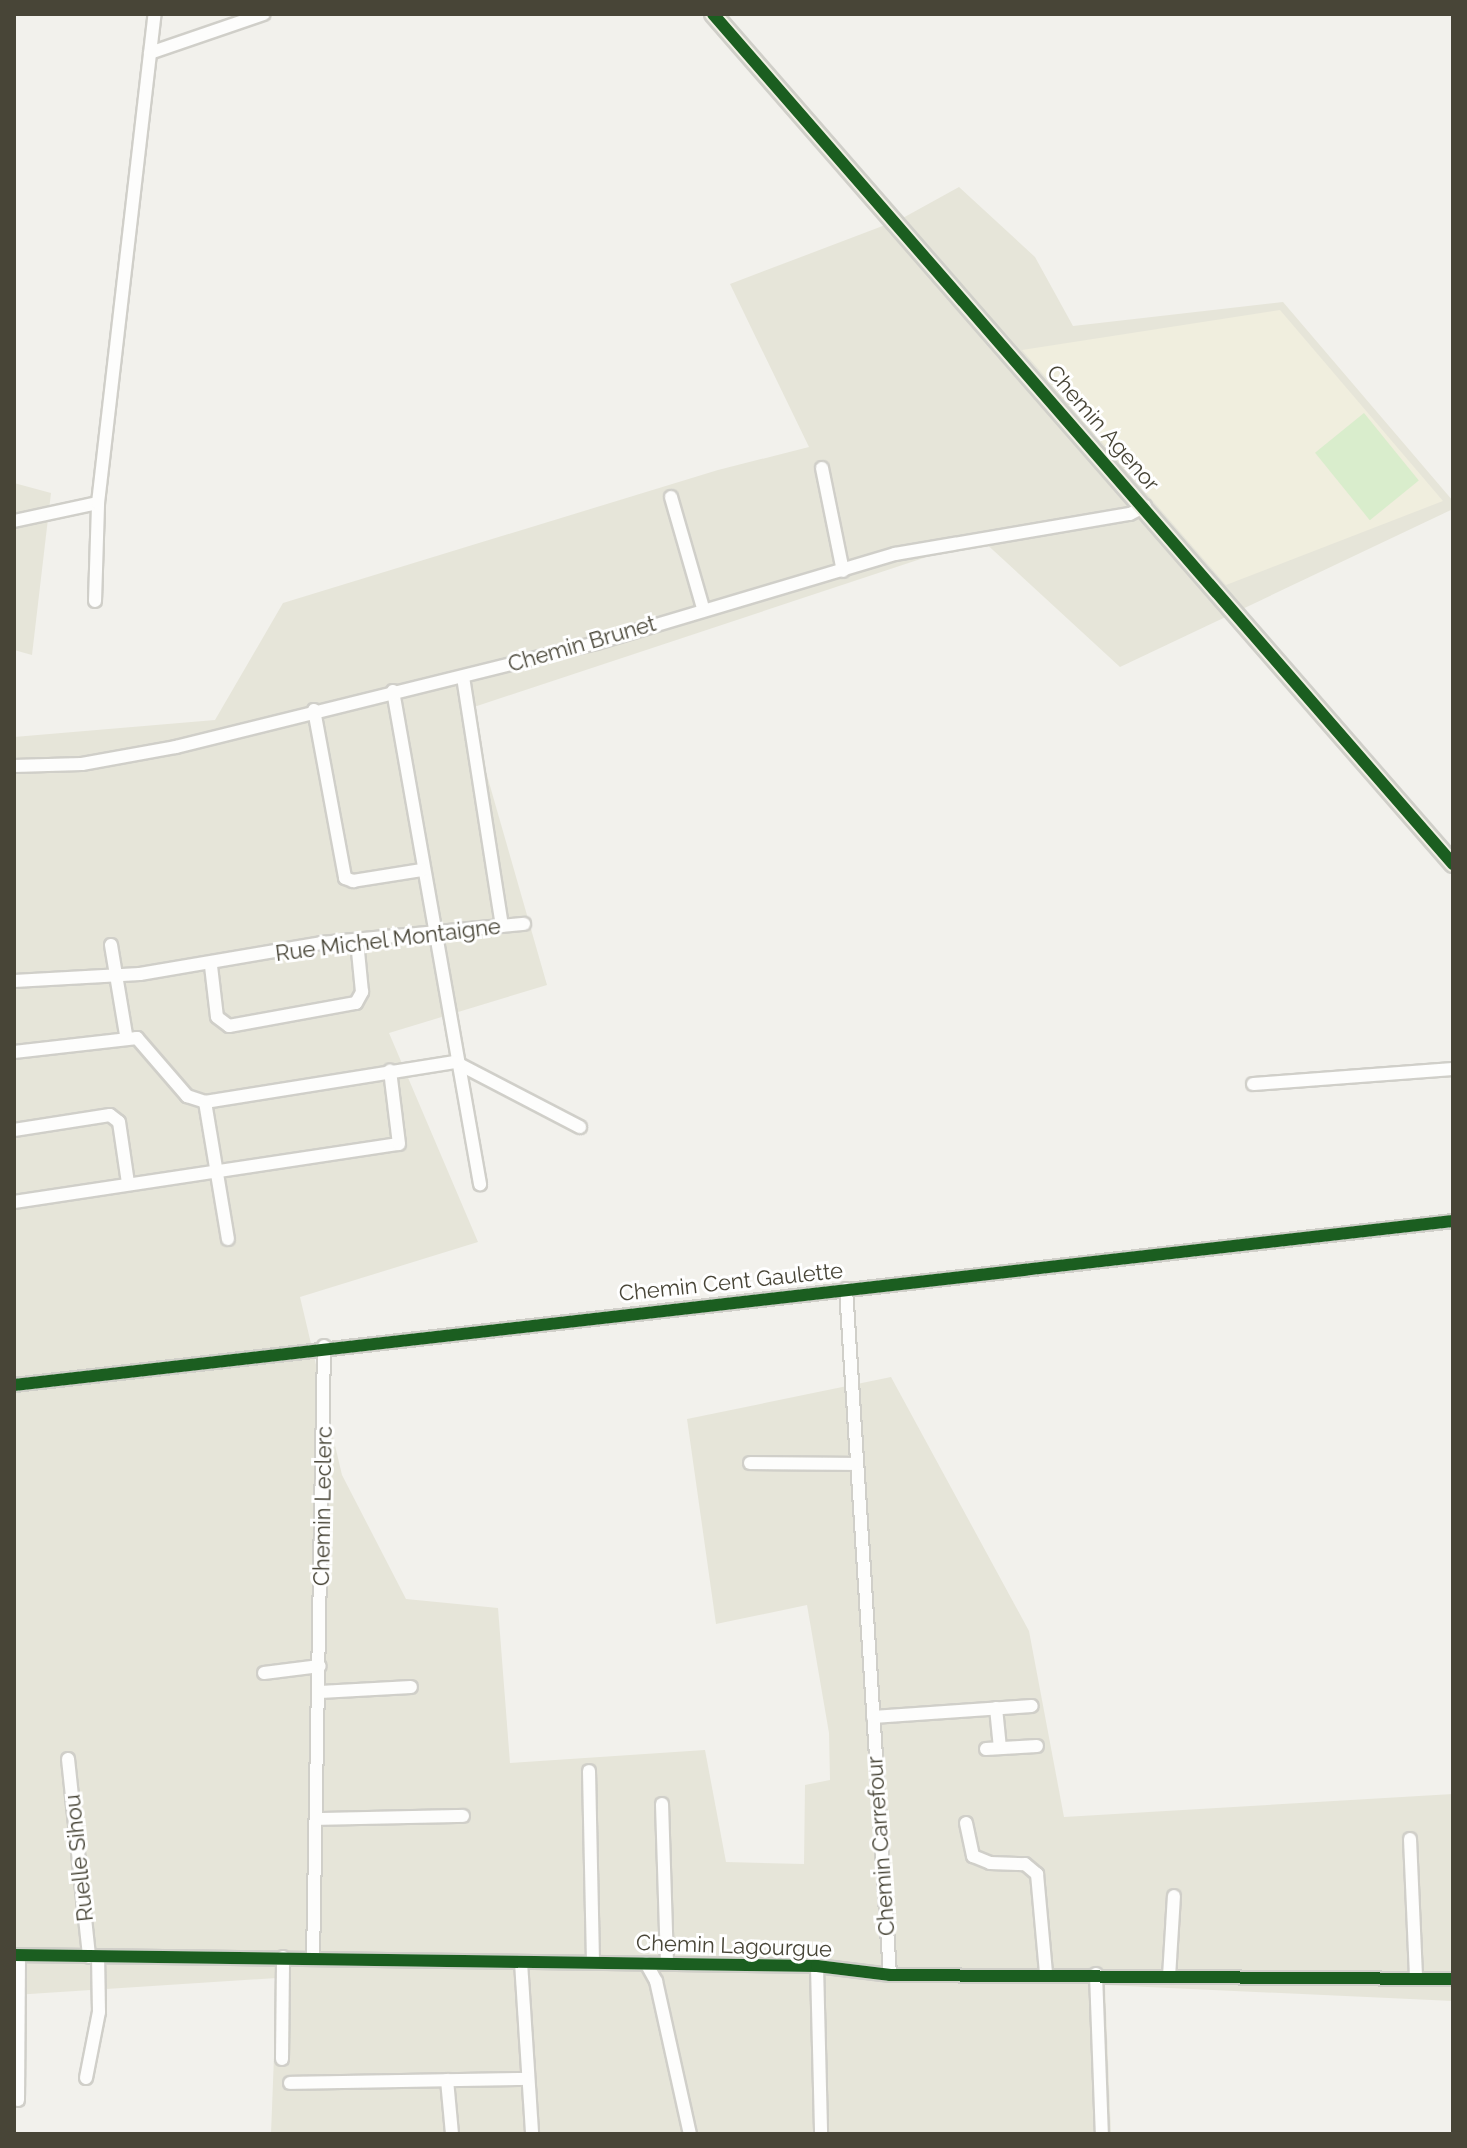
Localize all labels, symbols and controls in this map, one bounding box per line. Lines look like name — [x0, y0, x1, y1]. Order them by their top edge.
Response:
street label: Chemin Agenor — [1041, 359, 1165, 497]
street label: Chemin Brunet — [505, 610, 659, 678]
street label: Rue Michel Montaigne — [273, 913, 503, 967]
street label: Chemin Cent Gaulette — [618, 1257, 844, 1307]
street label: Chemin Leclerc — [308, 1426, 338, 1586]
street label: Chemin Carrefour — [862, 1755, 900, 1937]
street label: Ruelle Sihou — [59, 1793, 99, 1923]
street label: Chemin Lagourgue — [636, 1929, 832, 1963]

